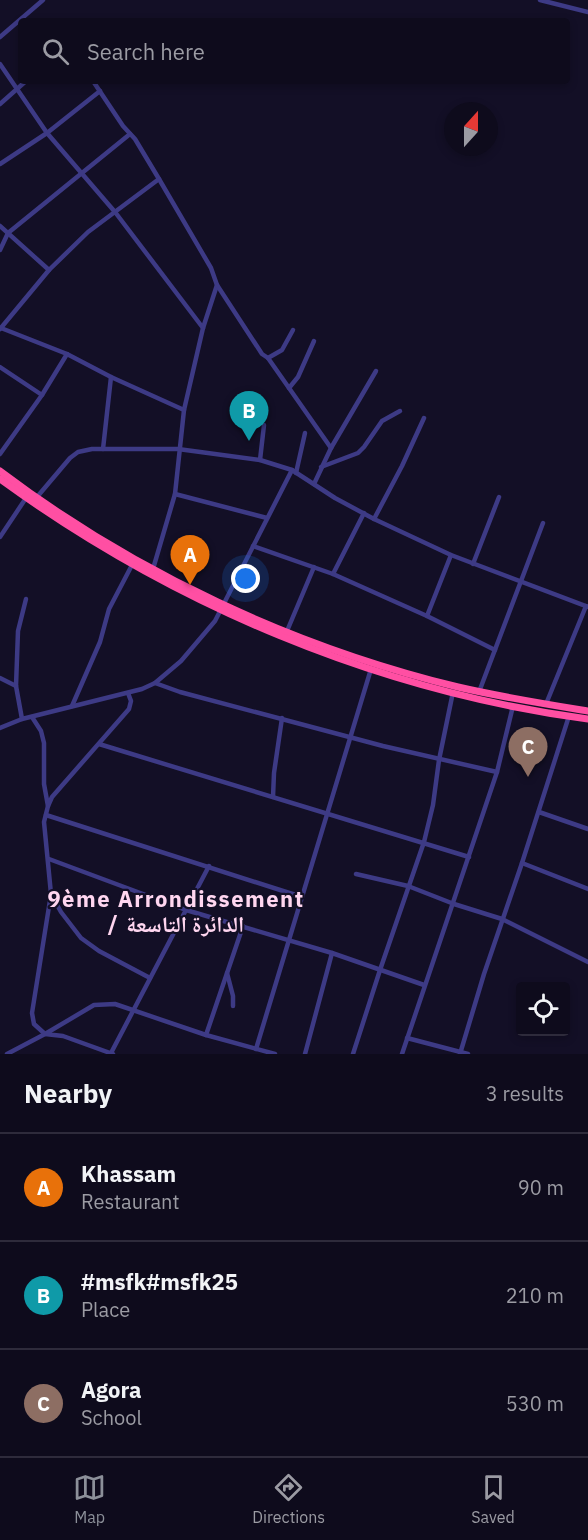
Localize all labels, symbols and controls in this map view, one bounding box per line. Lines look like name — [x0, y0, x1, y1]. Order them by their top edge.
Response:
search box — [18, 18, 570, 84]
icon: search — [39, 35, 72, 68]
text: Search here — [87, 37, 205, 66]
north arrow — [444, 102, 498, 156]
pin: B — [230, 392, 268, 441]
pin: A — [170, 536, 210, 585]
your location — [231, 564, 260, 593]
pin: C — [508, 728, 548, 777]
district label: 9ème Arrondissement / الدائرة التاسعة — [47, 884, 305, 938]
map controls — [516, 982, 570, 1036]
button: locate — [516, 982, 570, 1036]
text: Nearby — [24, 1076, 112, 1110]
text: 3 results — [486, 1080, 564, 1107]
text: Khassam — [81, 1159, 176, 1188]
text: A — [37, 1174, 50, 1201]
text: 90 m — [518, 1174, 564, 1201]
text: Restaurant — [81, 1188, 179, 1215]
text: #msfk#msfk25 — [81, 1267, 238, 1296]
text: B — [37, 1282, 50, 1309]
text: 210 m — [506, 1282, 564, 1309]
text: Place — [81, 1296, 130, 1323]
text: Agora — [81, 1375, 142, 1404]
text: C — [37, 1390, 50, 1417]
text: 530 m — [506, 1390, 564, 1417]
text: School — [81, 1404, 142, 1431]
tab: Map — [73, 1471, 106, 1527]
tab: Directions — [252, 1471, 325, 1527]
tab: Saved — [471, 1471, 515, 1527]

